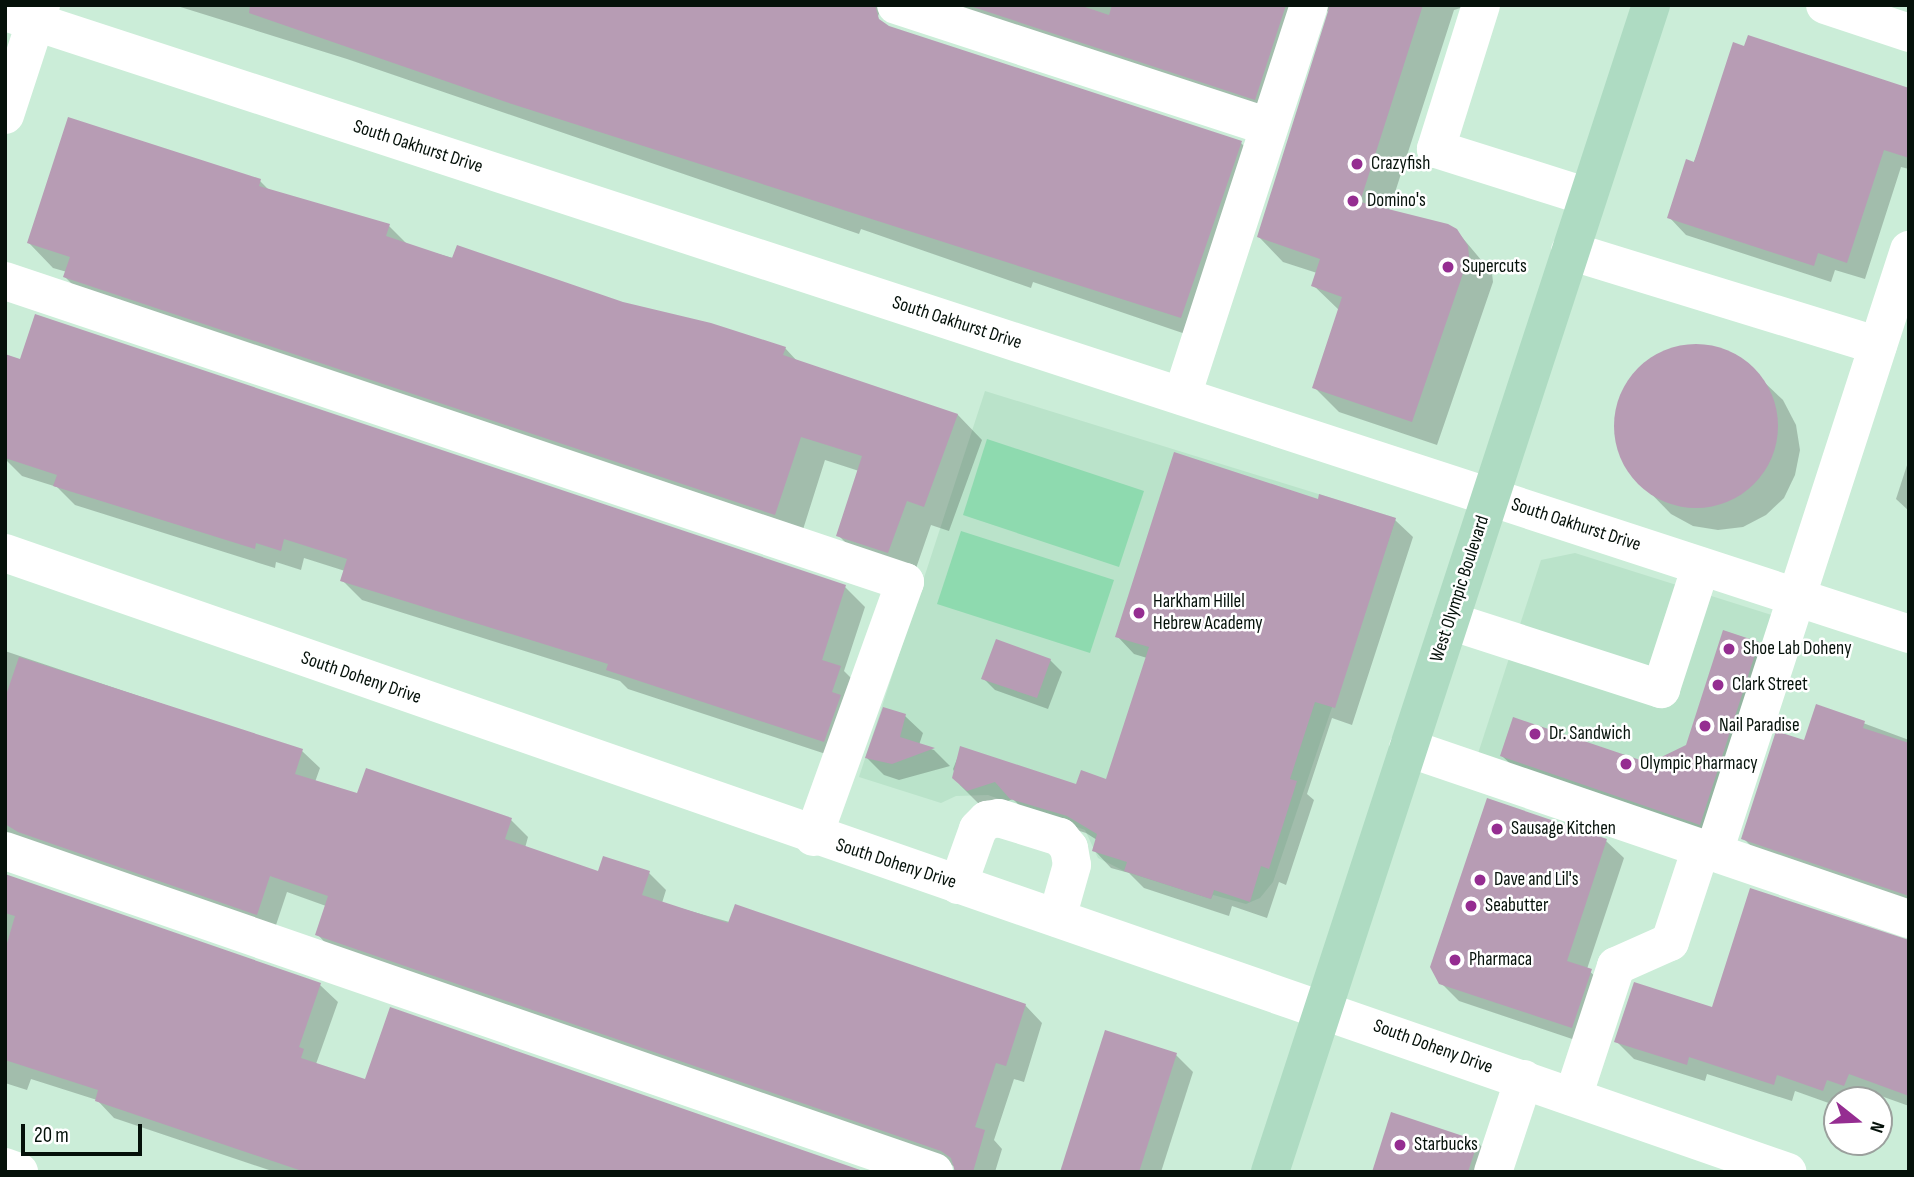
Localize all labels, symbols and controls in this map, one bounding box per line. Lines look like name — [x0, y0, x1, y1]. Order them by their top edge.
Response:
street label: South Oakhurst Drive — [350, 115, 486, 179]
place label: Crazyfish — [1371, 153, 1430, 175]
marker: Crazyfish — [1349, 156, 1365, 172]
place label: Domino's — [1367, 190, 1426, 212]
marker: Domino's — [1345, 193, 1361, 209]
place label: Supercuts — [1462, 256, 1527, 278]
marker: Supercuts — [1440, 259, 1456, 275]
street label: South Oakhurst Drive — [889, 291, 1025, 355]
street label: South Oakhurst Drive — [1508, 493, 1644, 557]
street label: West Olympic Boulevard — [1426, 513, 1494, 665]
place label: Harkham Hillel Hebrew Academy — [1153, 591, 1263, 635]
marker: Harkham Hillel Hebrew Academy — [1131, 605, 1147, 621]
place label: Shoe Lab Doheny — [1743, 638, 1851, 660]
marker: Shoe Lab Doheny — [1721, 641, 1737, 657]
street label: South Doheny Drive — [298, 647, 424, 709]
place label: Clark Street — [1732, 674, 1808, 696]
marker: Clark Street — [1710, 677, 1726, 693]
place label: Nail Paradise — [1719, 715, 1800, 737]
marker: Nail Paradise — [1697, 718, 1713, 734]
place label: Dr. Sandwich — [1549, 723, 1631, 745]
marker: Dr. Sandwich — [1527, 726, 1543, 742]
place label: Olympic Pharmacy — [1640, 753, 1758, 775]
marker: Olympic Pharmacy — [1618, 756, 1634, 772]
place label: Sausage Kitchen — [1511, 818, 1616, 840]
marker: Sausage Kitchen — [1489, 821, 1505, 837]
street label: South Doheny Drive — [833, 834, 959, 894]
place label: Dave and Lil's — [1494, 869, 1579, 891]
marker: Dave and Lil's — [1472, 872, 1488, 888]
place label: Seabutter — [1485, 895, 1548, 917]
marker: Seabutter — [1463, 898, 1479, 914]
place label: Pharmaca — [1469, 949, 1532, 971]
marker: Pharmaca — [1447, 952, 1463, 968]
street label: South Doheny Drive — [1370, 1015, 1496, 1079]
north arrow — [1823, 1086, 1893, 1156]
scale bar — [24, 1110, 145, 1154]
text: N — [1864, 1119, 1889, 1135]
text: 20 m — [34, 1123, 69, 1148]
place label: Starbucks — [1414, 1134, 1478, 1156]
marker: Starbucks — [1392, 1137, 1408, 1153]

